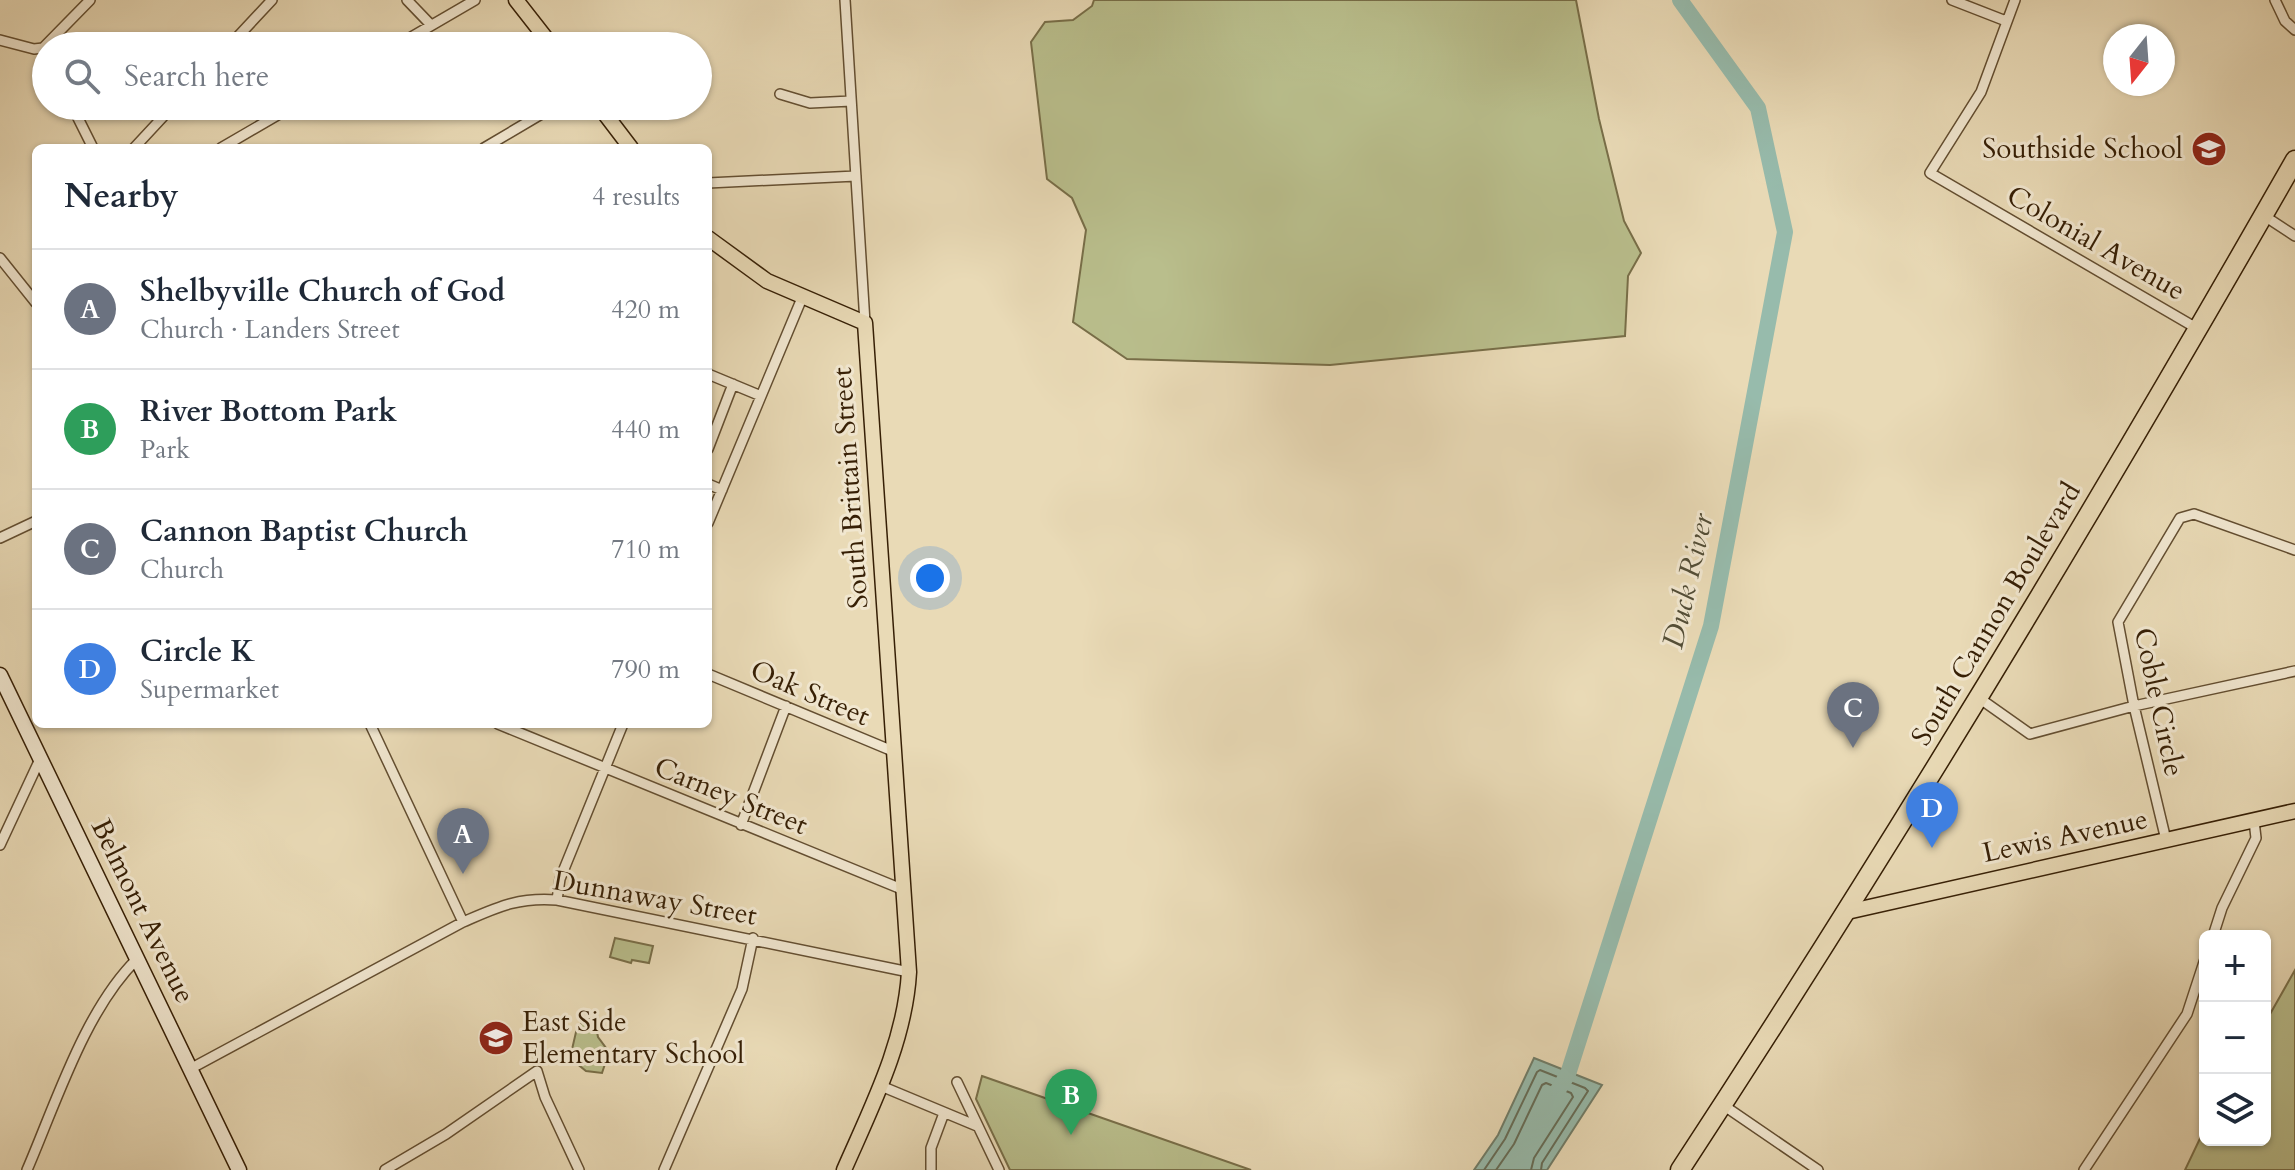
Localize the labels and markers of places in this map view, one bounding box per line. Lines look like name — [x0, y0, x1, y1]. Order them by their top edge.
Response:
place label: Southside School — [1982, 130, 2183, 168]
school or university icon: Southside School — [2190, 130, 2228, 168]
pin: C — [1827, 682, 1879, 748]
pin: D — [1906, 782, 1958, 848]
pin: A — [437, 808, 489, 874]
place label: East Side Elementary School — [522, 1003, 744, 1073]
school or university icon: East Side Elementary School — [477, 1019, 515, 1057]
pin: B — [1045, 1069, 1097, 1135]

